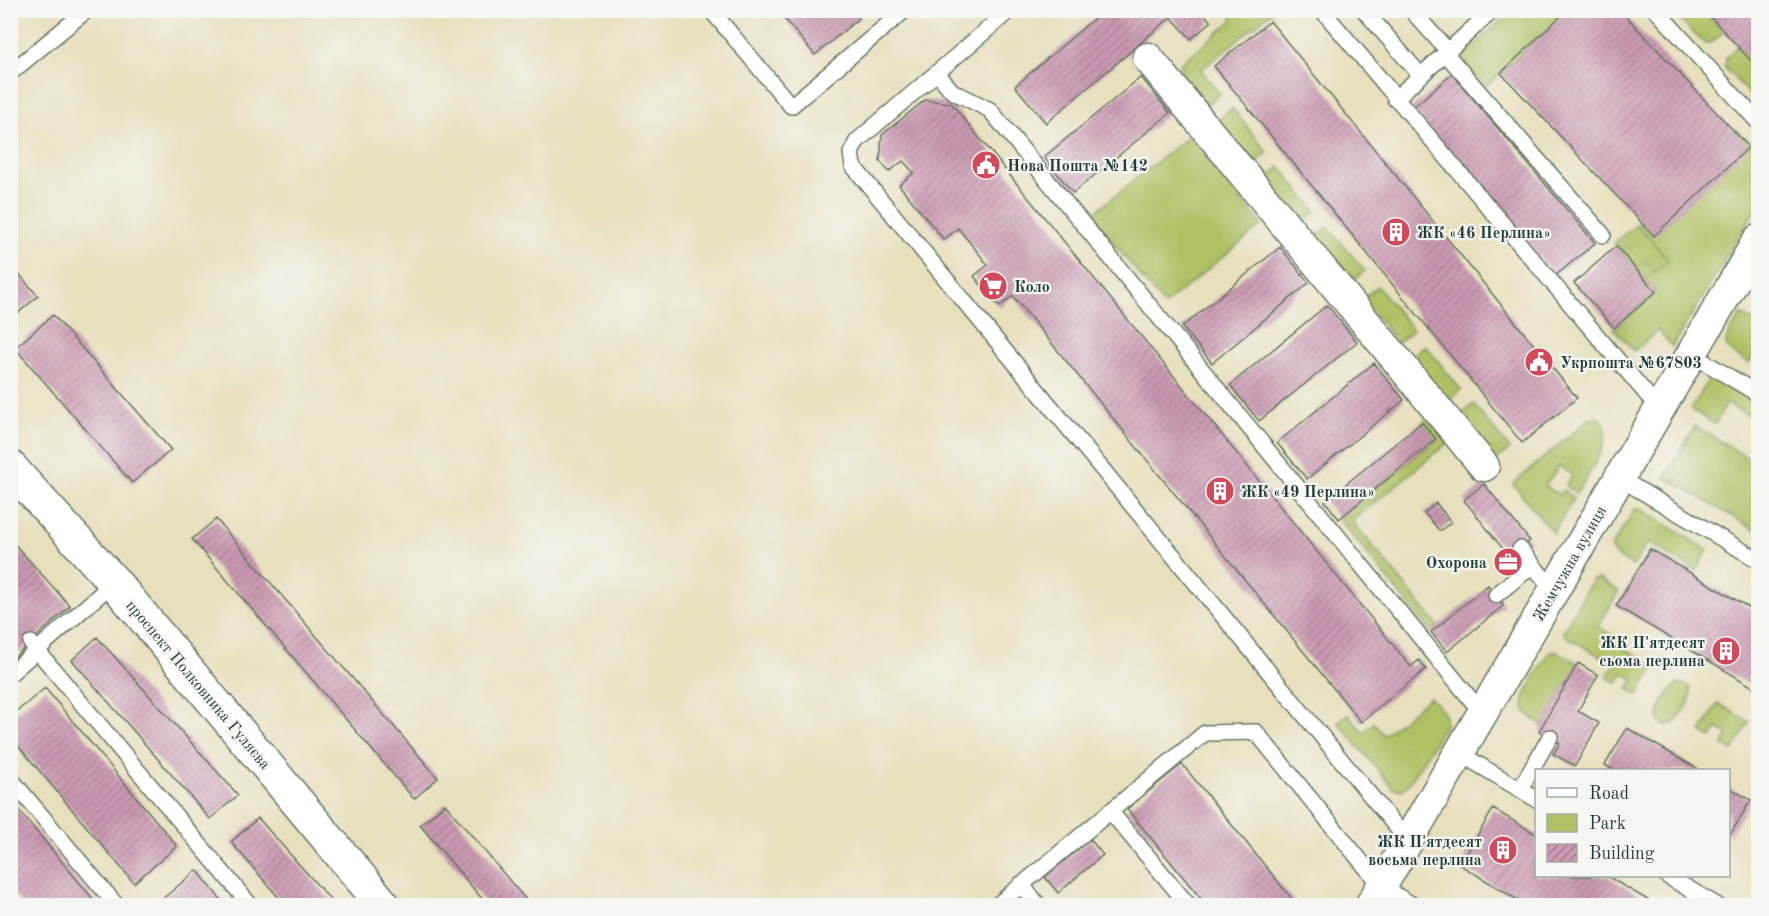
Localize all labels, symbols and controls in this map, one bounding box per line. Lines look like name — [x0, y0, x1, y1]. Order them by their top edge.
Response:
public building icon: Нова Пошта №142 — [970, 149, 1002, 181]
place label: Нова Пошта №142 — [1007, 159, 1148, 175]
building icon: ЖК «46 Перлина» — [1380, 216, 1412, 248]
place label: ЖК «46 Перлина» — [1417, 226, 1551, 242]
supermarket icon: Коло — [977, 270, 1009, 302]
place label: Коло — [1014, 280, 1050, 296]
public building icon: Укрпошта №67803 — [1523, 346, 1555, 378]
place label: Укрпошта №67803 — [1560, 356, 1702, 372]
building icon: ЖК «49 Перлина» — [1204, 475, 1236, 507]
place label: ЖК «49 Перлина» — [1241, 485, 1375, 501]
street label: Жемчужна вулиця — [1531, 504, 1610, 624]
office icon: Охорона — [1492, 546, 1524, 578]
place label: Охорона — [1426, 556, 1487, 572]
street label: проспект Полковника Гуляєва — [122, 598, 273, 773]
building icon: ЖК П'ятдесят сьома перлина — [1710, 635, 1742, 667]
place label: ЖК П'ятдесят сьома перлина — [1599, 636, 1705, 670]
legend — [1535, 769, 1730, 877]
text: Road — [1589, 785, 1629, 803]
text: Park — [1589, 815, 1626, 833]
building icon: ЖК П'ятдесят восьма перлина — [1487, 834, 1519, 866]
place label: ЖК П'ятдесят восьма перлина — [1368, 835, 1482, 869]
text: Building — [1589, 845, 1655, 863]

